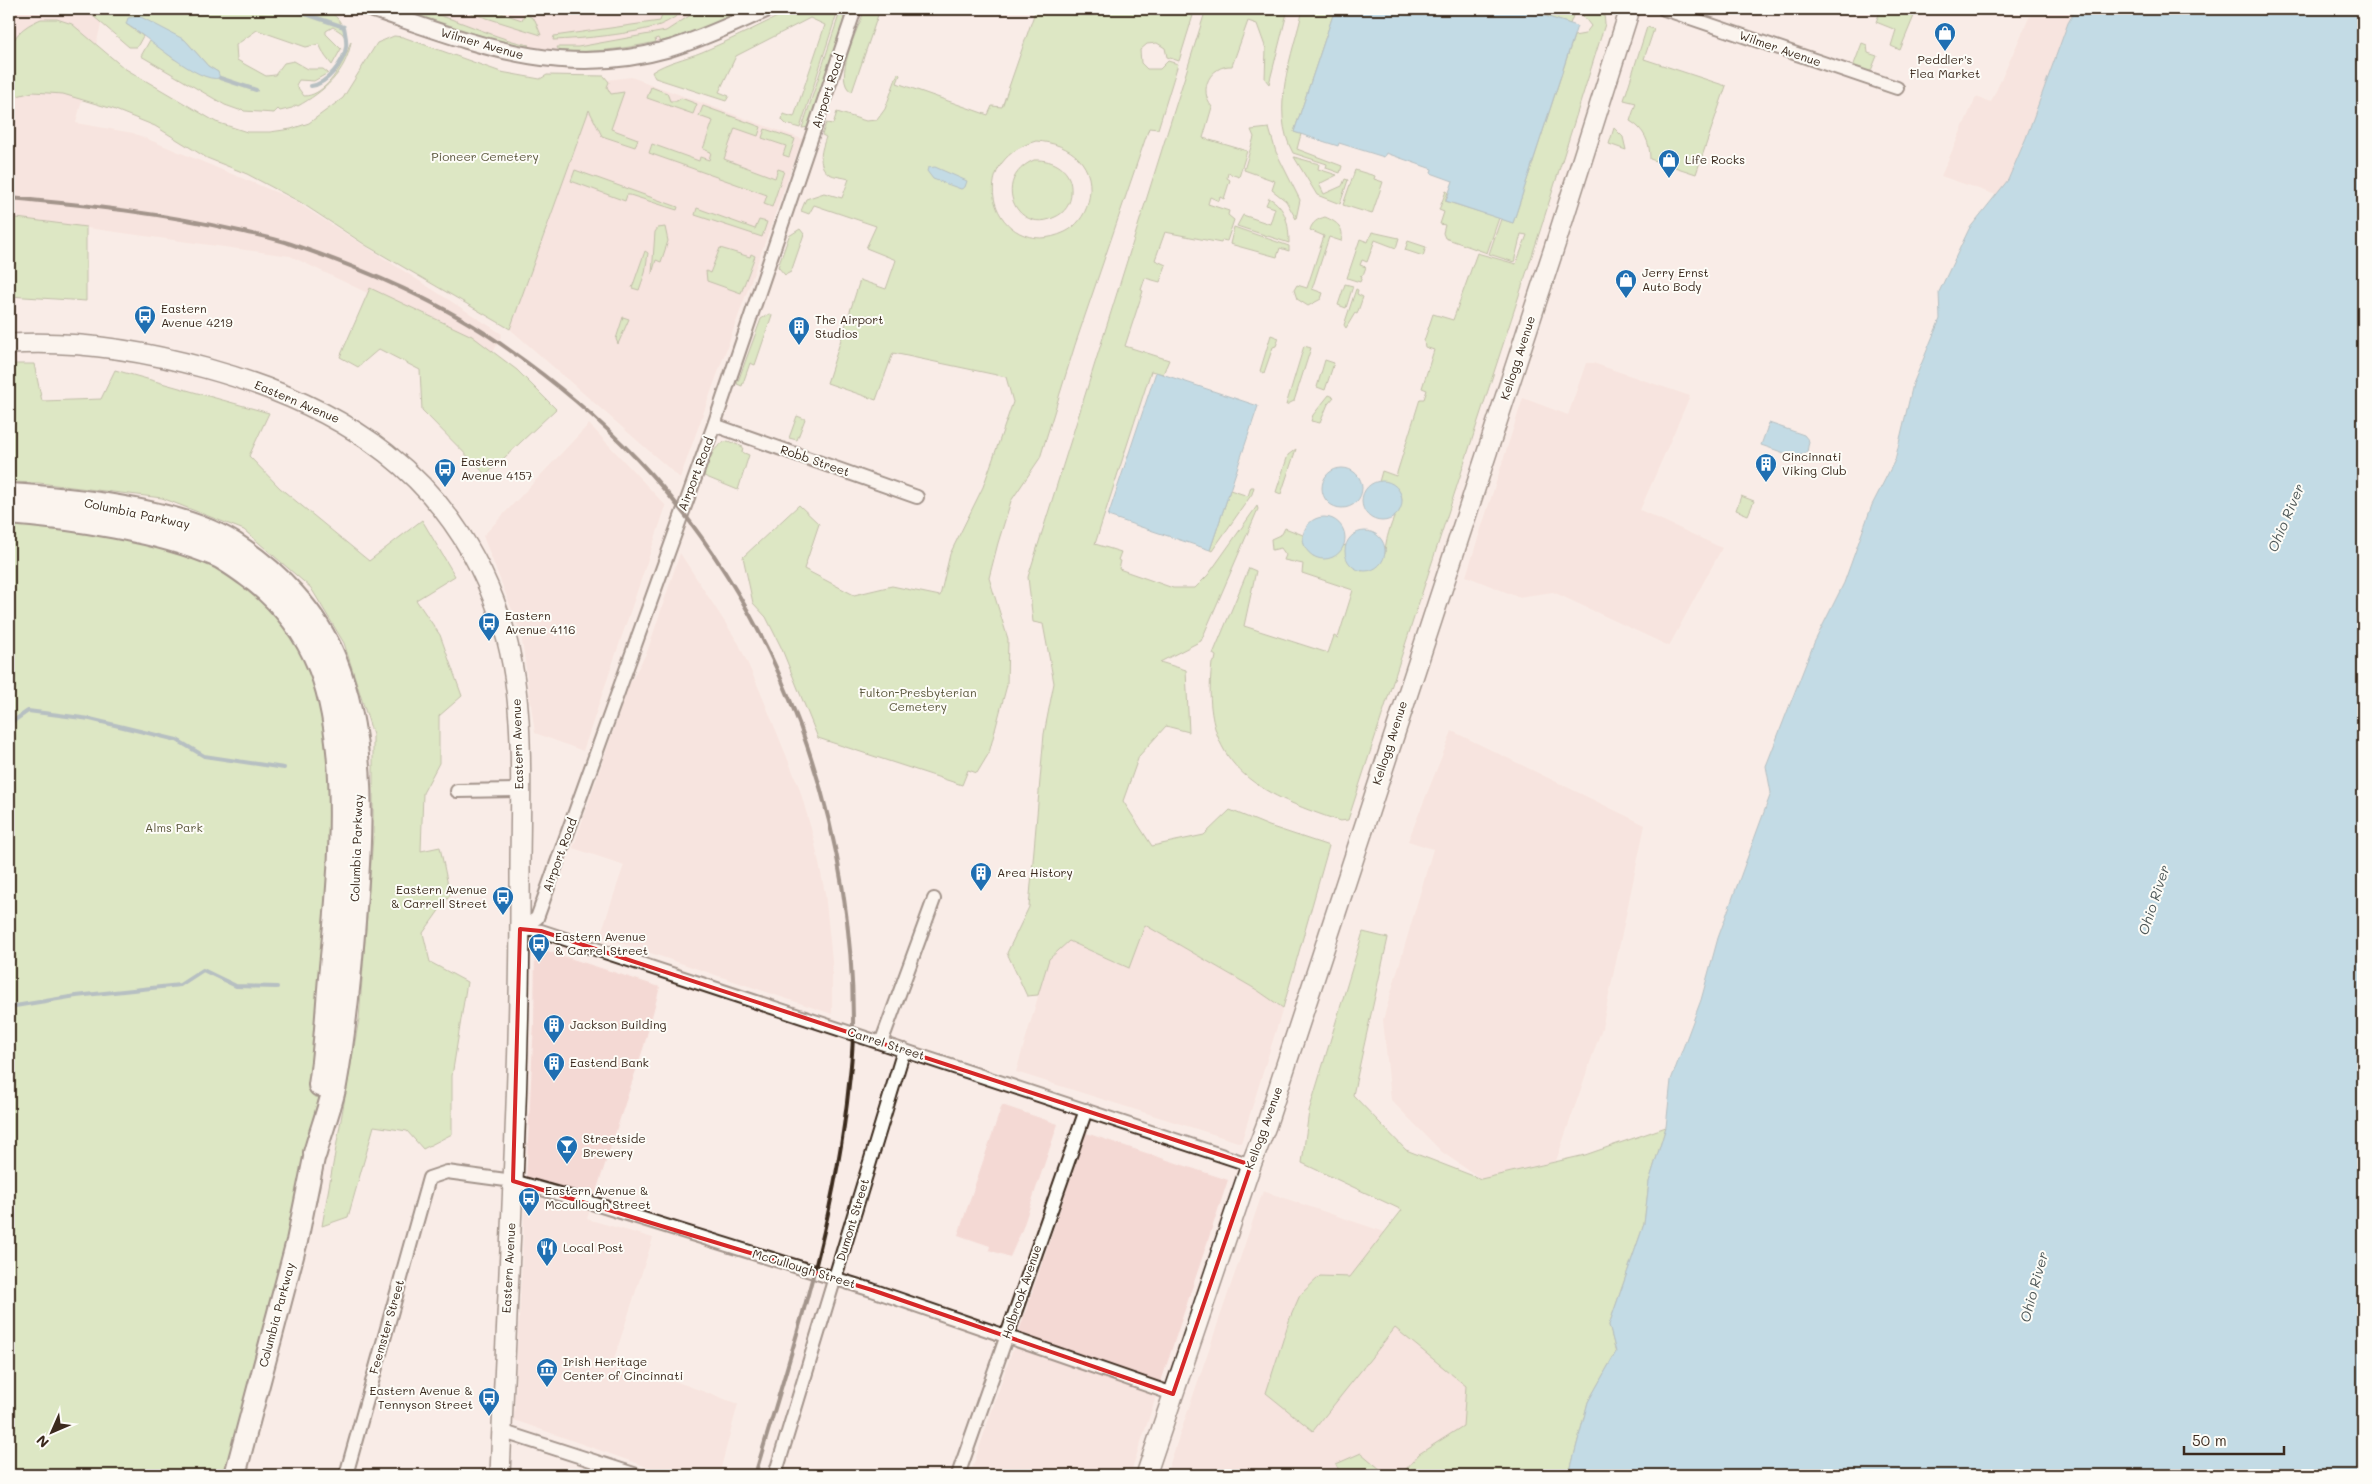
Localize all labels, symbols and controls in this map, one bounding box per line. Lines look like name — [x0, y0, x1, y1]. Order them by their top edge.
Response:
shop icon: Peddler's Flea Market — [1933, 21, 1957, 52]
street label: Wilmer Avenue — [439, 24, 526, 63]
street label: Wilmer Avenue — [1737, 27, 1823, 70]
street label: Airport Road — [807, 51, 847, 130]
place label: Peddler's Flea Market — [1910, 51, 1980, 81]
park label: Pioneer Cemetery — [431, 148, 539, 164]
shop icon: Life Rocks — [1657, 148, 1681, 179]
place label: Life Rocks — [1685, 151, 1745, 167]
place label: Jerry Ernst Auto Body — [1642, 264, 1709, 294]
shop icon: Jerry Ernst Auto Body — [1614, 268, 1638, 299]
place label: Eastern Avenue 4219 — [161, 300, 233, 330]
bus stop icon: Eastern Avenue 4219 — [133, 304, 157, 335]
place label: The Airport Studios — [815, 311, 884, 341]
street label: Kellogg Avenue — [1496, 314, 1538, 402]
building icon: The Airport Studios — [787, 315, 811, 346]
street label: Eastern Avenue — [252, 376, 342, 426]
street label: Airport Road — [674, 434, 717, 513]
street label: Robb Street — [779, 441, 852, 479]
place label: Cincinnati Viking Club — [1782, 448, 1847, 478]
building icon: Cincinnati Viking Club — [1754, 452, 1778, 483]
place label: Eastern Avenue 4157 — [461, 453, 533, 483]
bus stop icon: Eastern Avenue 4157 — [433, 457, 457, 488]
water label: Ohio River — [2263, 481, 2308, 555]
street label: Columbia Parkway — [83, 494, 192, 532]
place label: Eastern Avenue 4116 — [505, 607, 575, 637]
bus stop icon: Eastern Avenue 4116 — [477, 611, 501, 642]
park label: Fulton-Presbyterian Cemetery — [859, 684, 977, 714]
street label: Eastern Avenue — [507, 698, 527, 790]
street label: Kellogg Avenue — [1368, 699, 1410, 787]
street label: Columbia Parkway — [346, 794, 366, 902]
street label: Airport Road — [538, 815, 580, 894]
park label: Alms Park — [145, 819, 203, 835]
building icon: Area History — [969, 861, 993, 892]
water label: Ohio River — [2133, 862, 2174, 937]
place label: Area History — [997, 864, 1073, 880]
place label: Eastern Avenue & Carrell Street — [391, 881, 487, 911]
bus stop icon: Eastern Avenue & Carrell Street — [491, 885, 515, 916]
place label: Eastern Avenue & Carrel Street — [555, 928, 648, 958]
bus stop icon: Eastern Avenue & Carrel Street — [527, 932, 551, 963]
building icon: Jackson Building — [542, 1013, 566, 1044]
place label: Jackson Building — [570, 1016, 667, 1032]
street label: Carrel Street — [846, 1023, 927, 1063]
building icon: Eastend Bank — [542, 1051, 566, 1082]
place label: Eastend Bank — [570, 1054, 649, 1070]
street label: Kellogg Avenue — [1241, 1084, 1285, 1171]
place label: Streetside Brewery — [583, 1130, 646, 1160]
bar icon: Streetside Brewery — [555, 1134, 579, 1165]
street label: Dumont Street — [832, 1177, 872, 1263]
place label: Eastern Avenue & Mccullough Street — [545, 1182, 651, 1212]
bus stop icon: Eastern Avenue & Mccullough Street — [517, 1186, 541, 1217]
street label: Eastern Avenue — [498, 1222, 518, 1314]
restaurant icon: Local Post — [535, 1236, 559, 1267]
place label: Local Post — [563, 1239, 623, 1255]
street label: Holbrook Avenue — [997, 1243, 1045, 1341]
street label: McCullough Street — [751, 1245, 858, 1291]
water label: Ohio River — [2015, 1249, 2052, 1324]
street label: Columbia Parkway — [254, 1261, 298, 1369]
street label: Feemster Street — [365, 1278, 407, 1376]
place label: Irish Heritage Center of Cincinnati — [563, 1353, 683, 1383]
museum icon: Irish Heritage Center of Cincinnati — [535, 1357, 559, 1388]
place label: Eastern Avenue & Tennyson Street — [370, 1382, 473, 1412]
bus stop icon: Eastern Avenue & Tennyson Street — [477, 1386, 501, 1417]
north arrow — [28, 1406, 78, 1456]
scale bar — [2184, 1424, 2284, 1456]
text: 50 m — [2192, 1430, 2227, 1450]
text: N — [32, 1431, 53, 1452]

